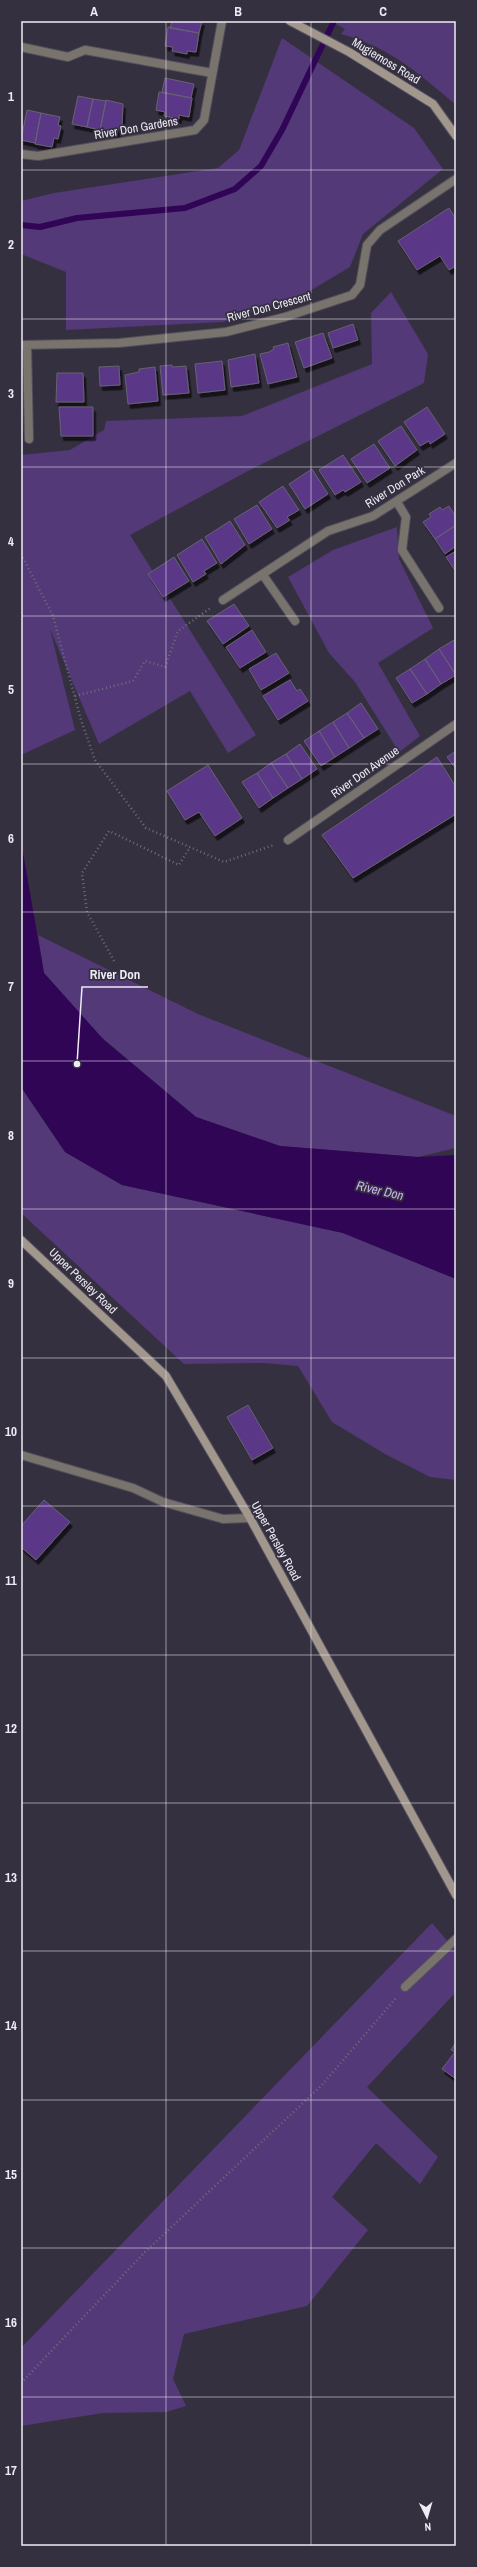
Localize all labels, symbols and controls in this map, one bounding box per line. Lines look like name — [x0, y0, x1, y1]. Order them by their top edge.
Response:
text: A — [90, 3, 98, 20]
text: B — [234, 3, 242, 20]
text: C — [379, 3, 387, 20]
street label: Mugiemoss Road — [349, 34, 423, 88]
text: 1 — [8, 88, 14, 105]
street label: River Don Gardens — [93, 113, 179, 143]
text: 2 — [8, 236, 14, 253]
street label: River Don Crescent — [225, 288, 313, 326]
text: 3 — [8, 385, 14, 402]
street label: River Don Park — [362, 462, 428, 512]
text: 4 — [8, 533, 14, 550]
text: 5 — [8, 681, 14, 698]
street label: River Don Avenue — [328, 743, 402, 801]
text: 6 — [8, 830, 14, 847]
callout: River Don — [82, 962, 148, 987]
text: River Don — [90, 966, 140, 983]
text: 7 — [8, 978, 14, 995]
text: 8 — [8, 1127, 14, 1144]
water label: River Don — [355, 1177, 405, 1204]
street label: Upper Persley Road — [46, 1244, 120, 1318]
text: 9 — [8, 1275, 14, 1292]
text: 10 — [5, 1423, 17, 1440]
street label: Upper Persley Road — [248, 1498, 304, 1584]
text: 11 — [5, 1572, 17, 1589]
text: 12 — [5, 1720, 17, 1737]
text: 13 — [5, 1869, 17, 1886]
text: 14 — [5, 2017, 17, 2034]
text: 15 — [5, 2166, 17, 2183]
text: 16 — [5, 2314, 17, 2331]
text: 17 — [5, 2462, 17, 2479]
north arrow — [407, 2497, 447, 2537]
text: N — [424, 2520, 432, 2534]

